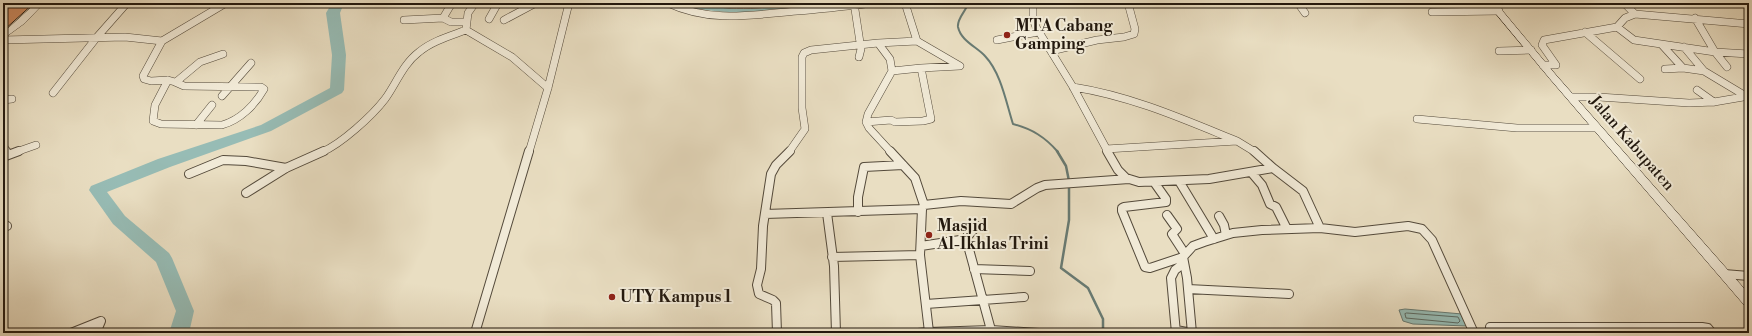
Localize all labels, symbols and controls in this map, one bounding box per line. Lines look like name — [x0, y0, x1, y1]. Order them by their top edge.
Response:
place label: MTA Cabang Gamping — [1015, 16, 1113, 54]
marker: MTA Cabang Gamping — [1002, 30, 1012, 40]
street label: Jalan Kabupaten — [1585, 91, 1679, 195]
place label: Masjid Al-Ikhlas Trini — [936, 216, 1049, 254]
marker: Masjid Al-Ikhlas Trini — [924, 230, 934, 240]
place label: UTY Kampus 1 — [620, 287, 732, 307]
marker: UTY Kampus 1 — [607, 292, 617, 302]

